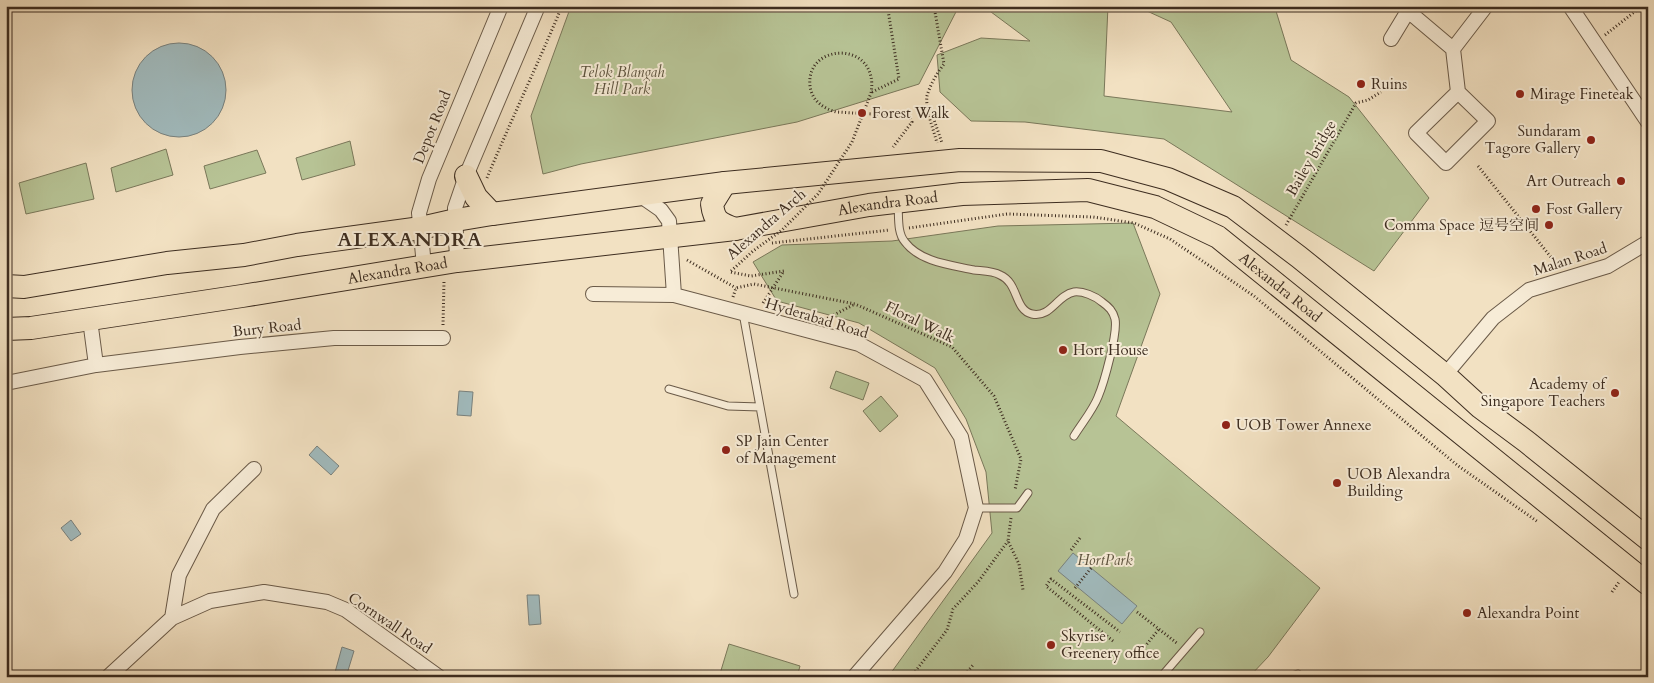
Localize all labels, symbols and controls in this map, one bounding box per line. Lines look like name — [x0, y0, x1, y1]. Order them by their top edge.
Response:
park label: Telok Blangah Hill Park — [580, 62, 665, 99]
place label: Ruins — [1371, 74, 1407, 94]
marker: Ruins — [1355, 78, 1367, 90]
place label: Mirage Fineteak — [1530, 84, 1634, 104]
street label: Depot Road — [408, 88, 456, 166]
marker: Mirage Fineteak — [1514, 88, 1526, 100]
place label: Forest Walk — [872, 103, 950, 123]
marker: Forest Walk — [856, 107, 868, 119]
street label: Bailey bridge — [1281, 116, 1341, 200]
place label: Sundaram Tagore Gallery — [1484, 121, 1581, 158]
marker: Sundaram Tagore Gallery — [1585, 134, 1597, 146]
place label: Art Outreach — [1526, 171, 1612, 191]
marker: Art Outreach — [1615, 175, 1627, 187]
street label: Alexandra Arch — [722, 183, 810, 264]
street label: Alexandra Road — [836, 187, 939, 220]
place label: Fost Gallery — [1546, 199, 1623, 219]
marker: Fost Gallery — [1530, 203, 1542, 215]
place label: Comma Space 逗号空间 — [1384, 215, 1539, 235]
marker: Comma Space 逗号空间 — [1543, 219, 1555, 231]
district label: ALEXANDRA — [337, 226, 483, 253]
street label: Malan Road — [1531, 238, 1609, 280]
street label: Alexandra Road — [1235, 248, 1326, 327]
street label: Alexandra Road — [346, 253, 449, 289]
street label: Hyderabad Road — [763, 293, 871, 343]
street label: Floral Walk — [882, 297, 958, 347]
street label: Bury Road — [232, 314, 302, 342]
place label: Hort House — [1073, 340, 1149, 360]
marker: Hort House — [1057, 344, 1069, 356]
place label: Academy of Singapore Teachers — [1481, 374, 1607, 411]
marker: Academy of Singapore Teachers — [1609, 387, 1621, 399]
place label: UOB Tower Annexe — [1236, 415, 1372, 435]
marker: UOB Tower Annexe — [1220, 419, 1232, 431]
place label: SP Jain Center of Management — [736, 431, 837, 468]
marker: SP Jain Center of Management — [720, 444, 732, 456]
place label: UOB Alexandra Building — [1347, 464, 1451, 501]
marker: UOB Alexandra Building — [1331, 477, 1343, 489]
park label: HortPark — [1077, 550, 1133, 570]
street label: Cornwall Road — [344, 588, 436, 658]
place label: Alexandra Point — [1477, 603, 1579, 623]
marker: Alexandra Point — [1461, 607, 1473, 619]
place label: Skyrise Greenery office — [1061, 626, 1160, 663]
marker: Skyrise Greenery office — [1045, 639, 1057, 651]

